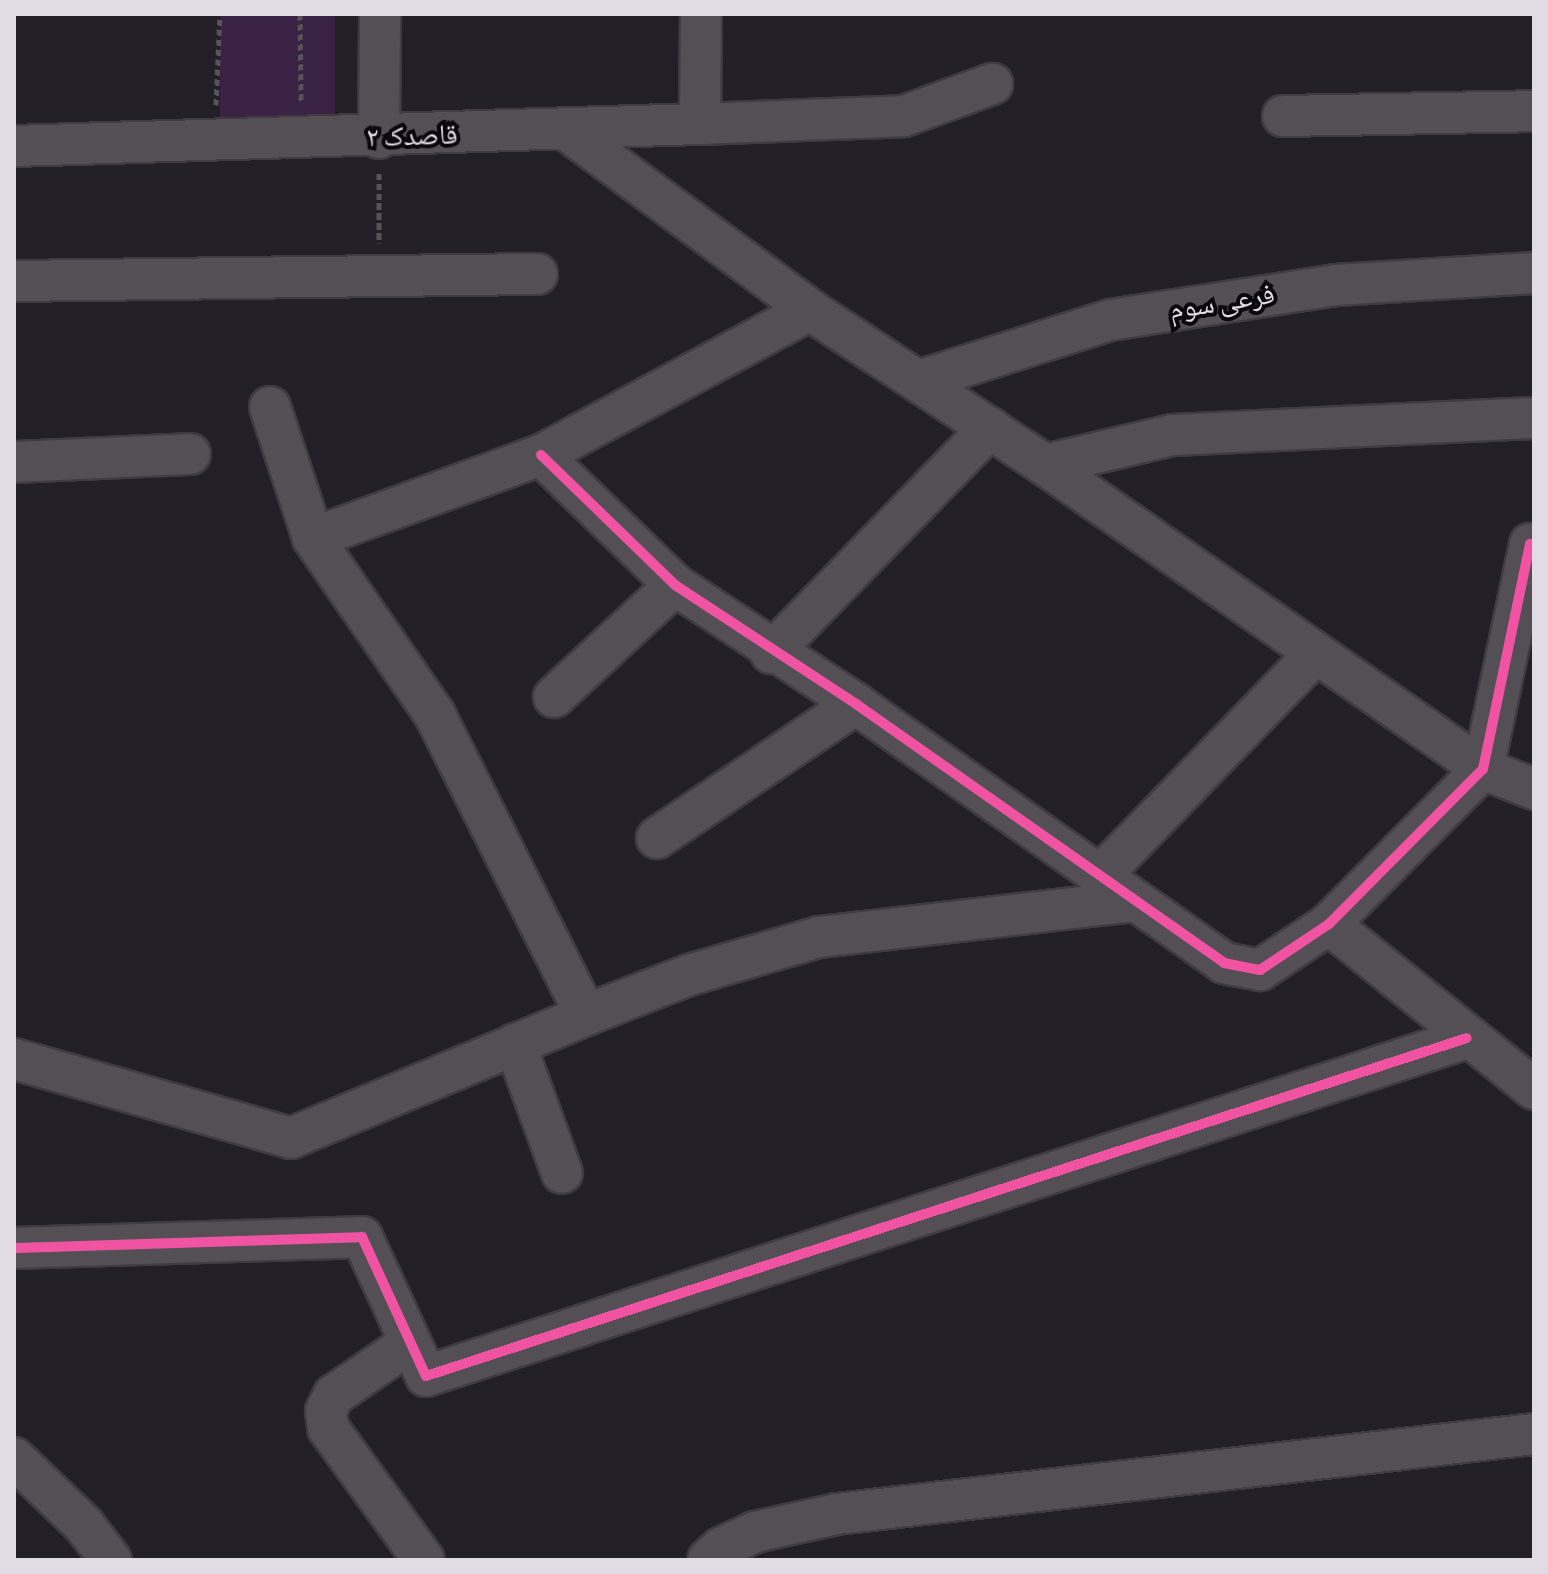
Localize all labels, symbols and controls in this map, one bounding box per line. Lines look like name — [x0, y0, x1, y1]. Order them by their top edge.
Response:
street label: قاصدک ۲ — [366, 119, 458, 155]
street label: فرعی سوم — [1167, 278, 1277, 328]

